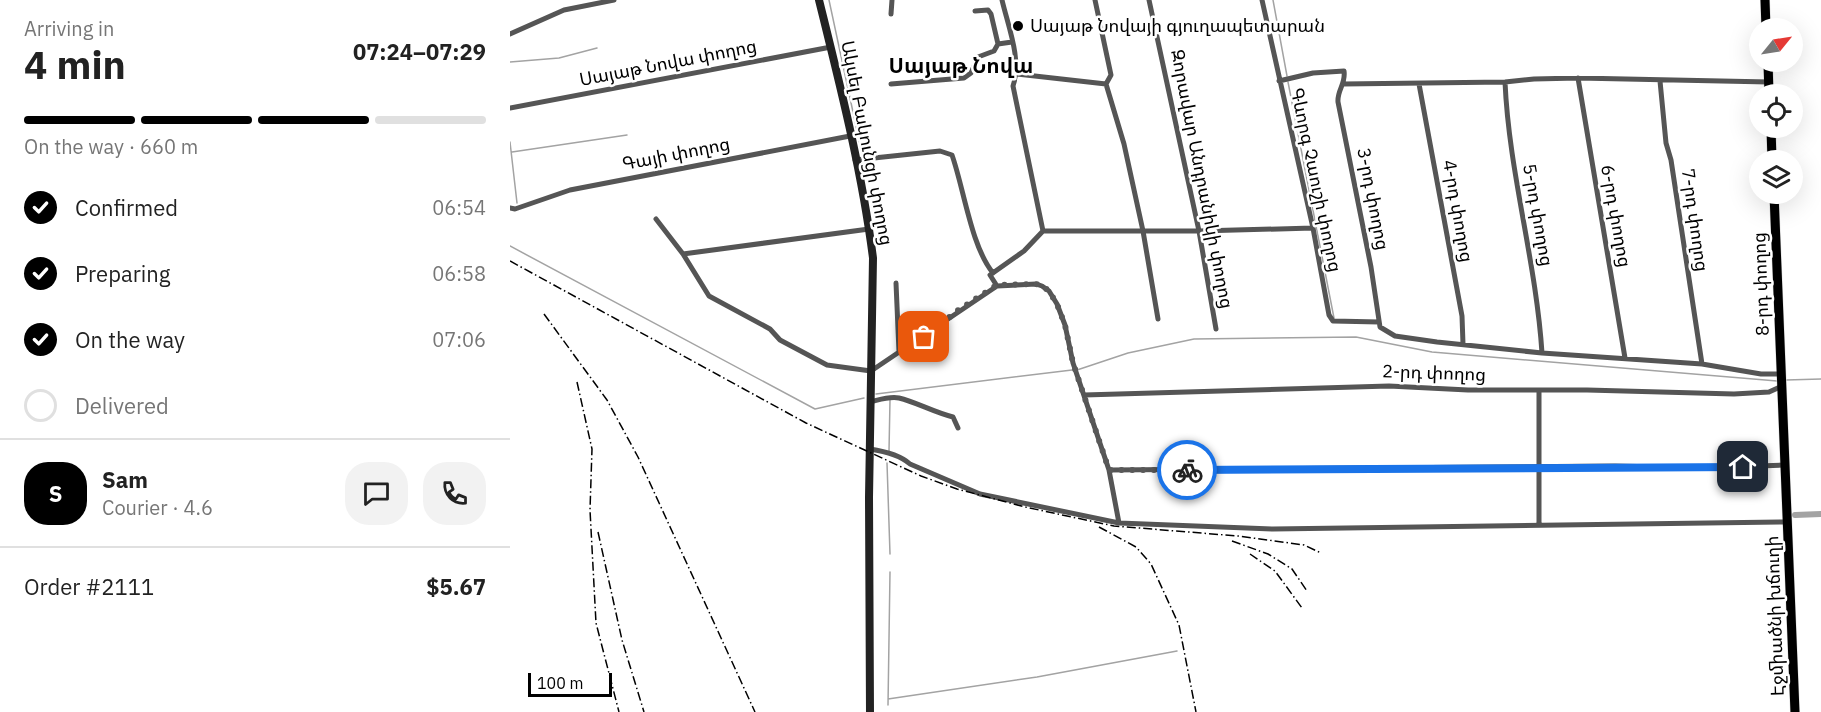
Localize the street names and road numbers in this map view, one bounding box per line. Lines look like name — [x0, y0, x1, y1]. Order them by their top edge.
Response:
street label: Սայաթ Նովա փողոց — [577, 34, 759, 91]
street label: Ակսել Բակունցի փողոց — [836, 38, 899, 247]
street label: Զորավար Անդրանիկի փողոց — [1166, 47, 1239, 311]
street label: Գևորգ Չաուշի փողոց — [1286, 86, 1347, 274]
street label: Գայի փողոց — [620, 132, 732, 175]
street label: 3-րդ փողոց — [1352, 146, 1395, 252]
street label: 4-րդ փողոց — [1438, 158, 1479, 264]
street label: 5-րդ փողոց — [1518, 162, 1559, 268]
street label: 6-րդ փողոց — [1596, 163, 1637, 269]
street label: 7-րդ փողոց — [1677, 167, 1714, 273]
street label: 8-րդ փողոց — [1747, 232, 1774, 336]
street label: 2-րդ փողոց — [1382, 359, 1486, 386]
street label: Էջմիածնի խճուղի — [1760, 535, 1789, 697]

